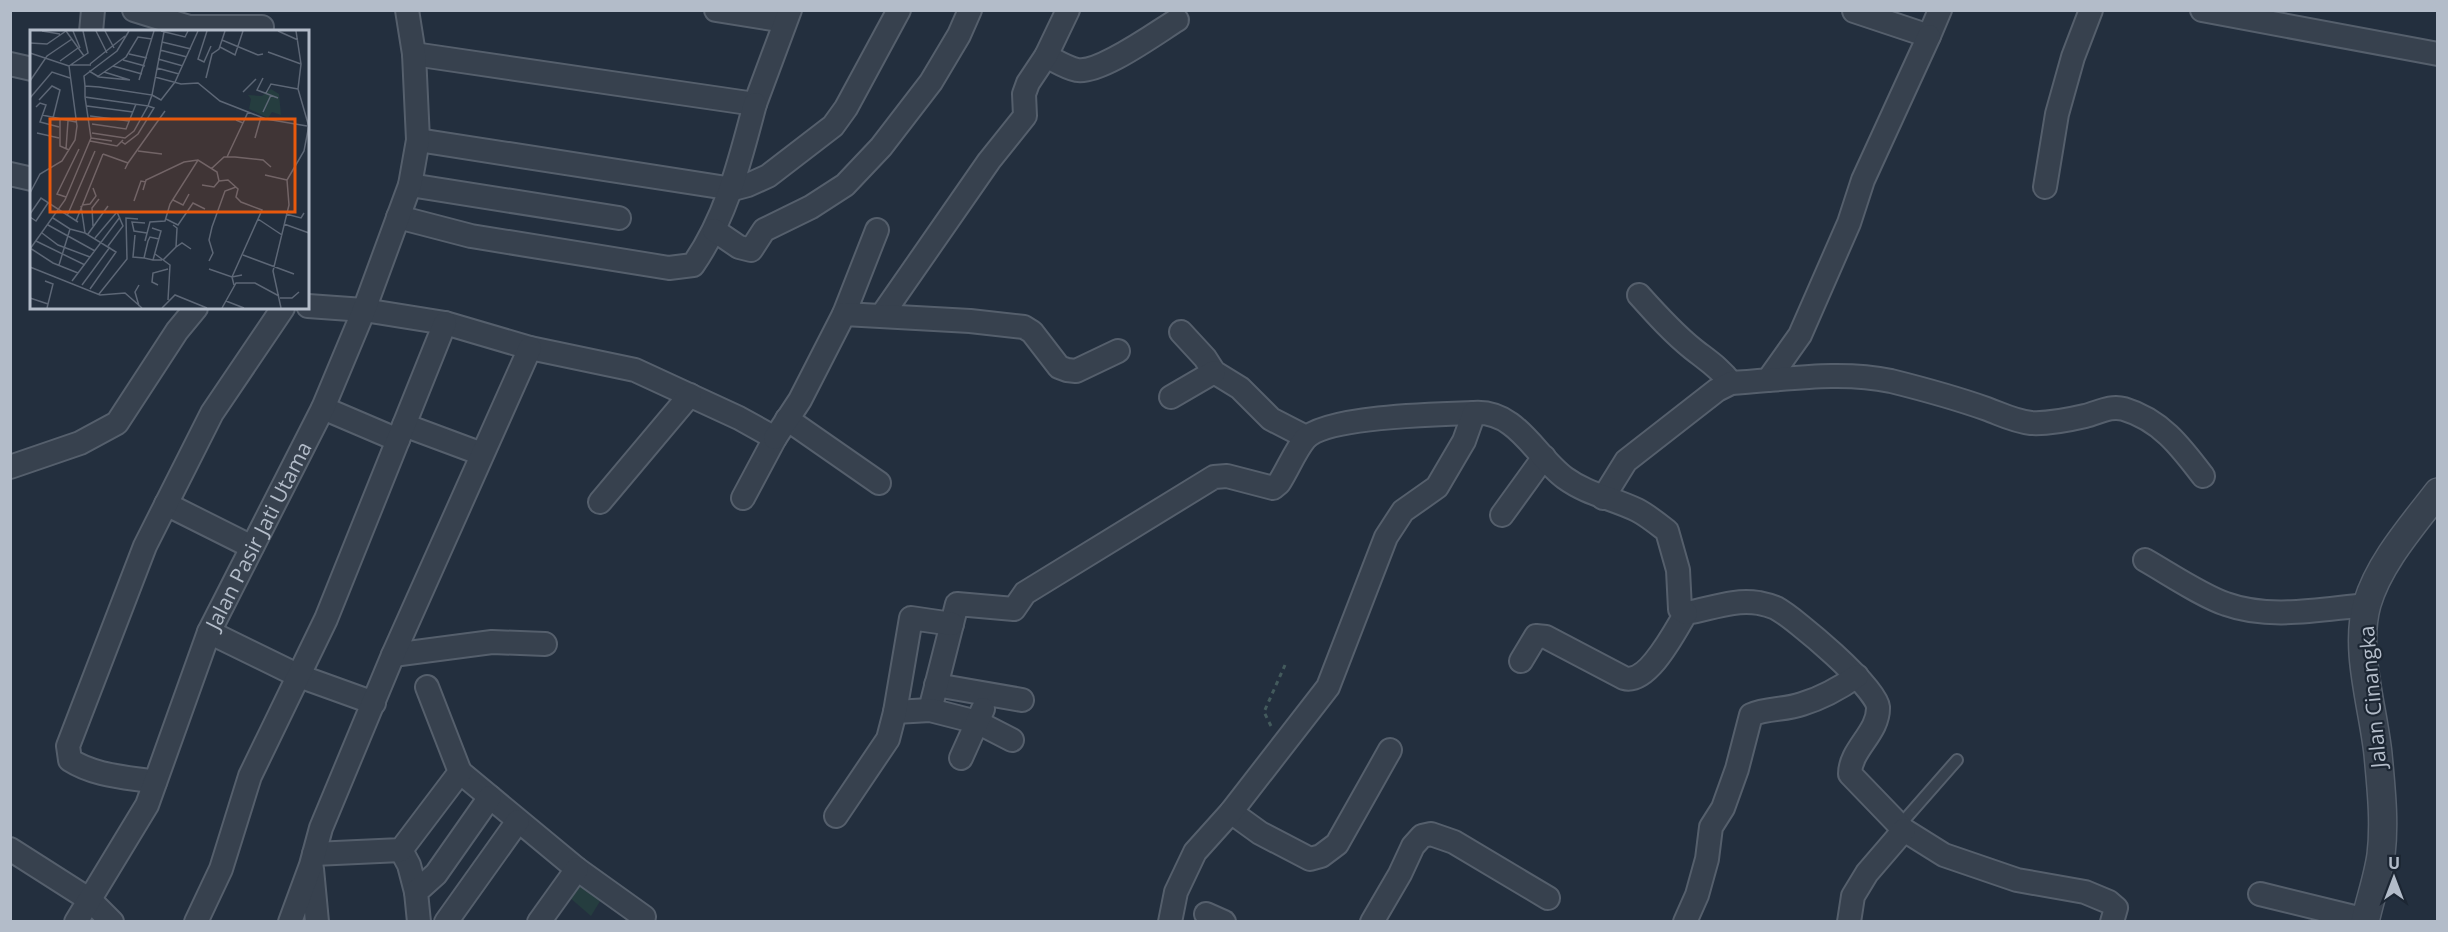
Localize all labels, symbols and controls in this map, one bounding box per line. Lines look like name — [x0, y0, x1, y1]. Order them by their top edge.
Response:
inset map — [30, 30, 309, 309]
street label: Jalan Pasir Jati Utama — [198, 437, 318, 636]
street label: Jalan Cinangka — [2352, 625, 2392, 771]
north arrow — [2364, 848, 2424, 908]
text: U — [2388, 852, 2400, 874]

